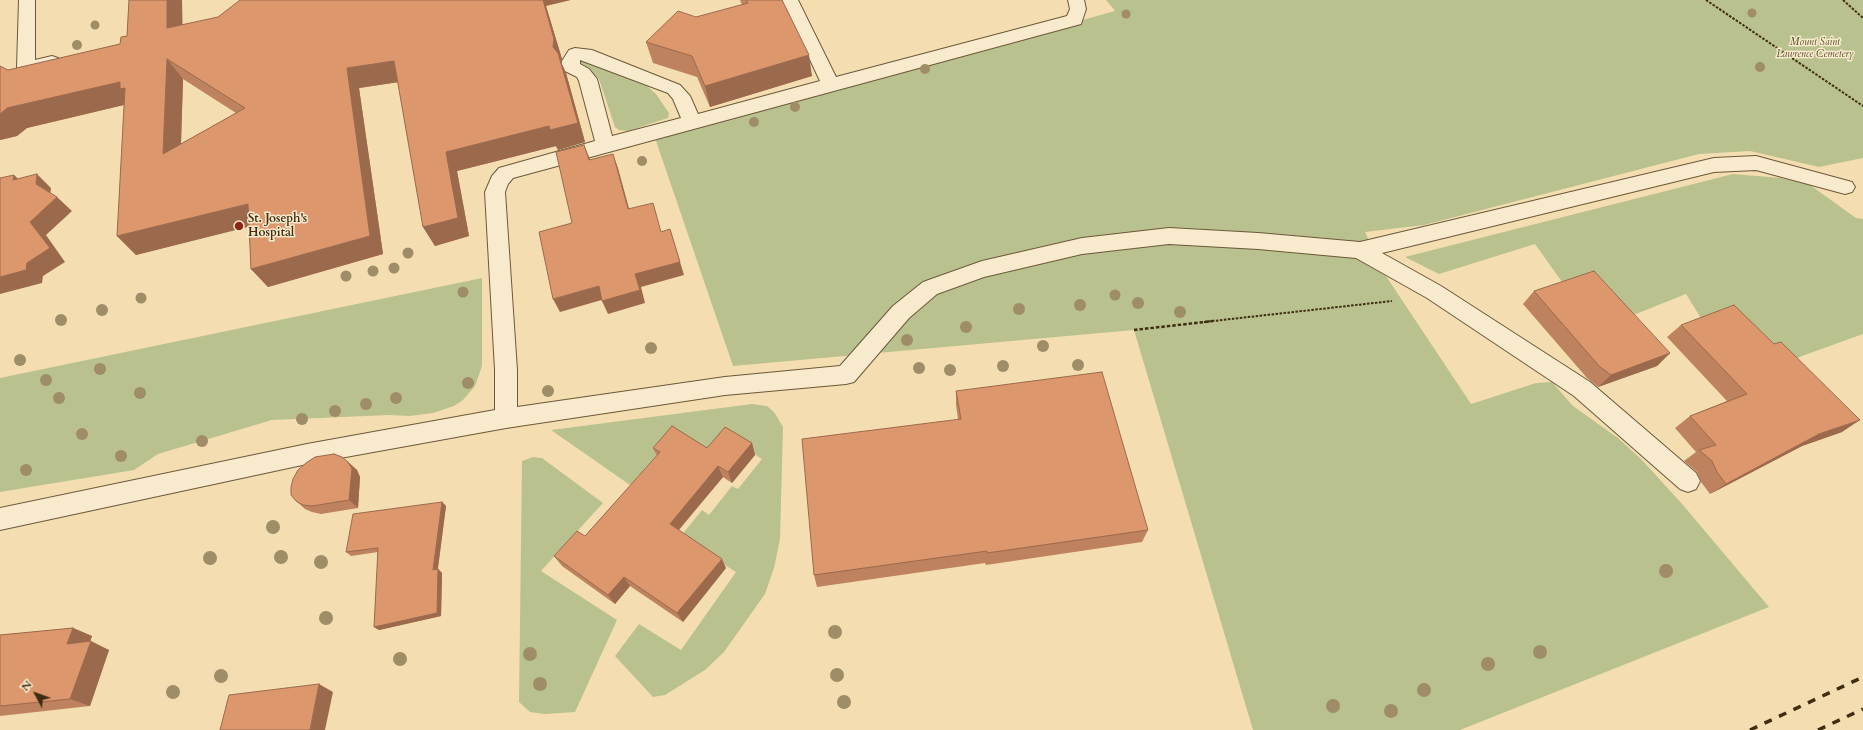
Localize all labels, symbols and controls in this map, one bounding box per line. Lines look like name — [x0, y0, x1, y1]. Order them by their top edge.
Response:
park label: Mount Saint Lawrence Cemetery — [1776, 37, 1854, 60]
place label: St. Joseph's Hospital — [248, 212, 307, 240]
marker: St. Joseph's Hospital — [233, 220, 245, 232]
north arrow — [16, 674, 56, 714]
text: N — [18, 677, 35, 694]

